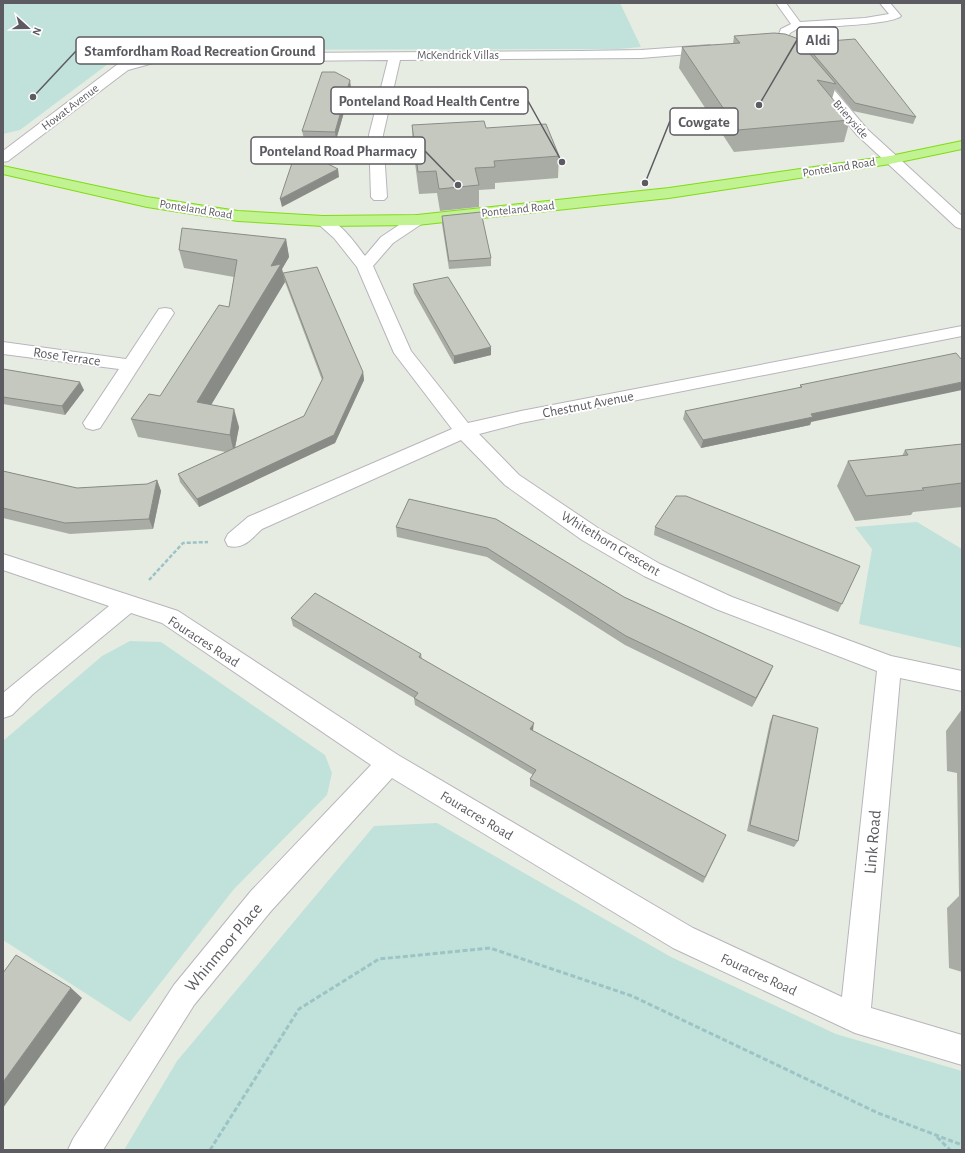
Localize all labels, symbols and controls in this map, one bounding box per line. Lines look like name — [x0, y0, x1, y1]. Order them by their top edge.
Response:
north arrow — [8, 8, 48, 48]
text: N — [30, 26, 43, 37]
callout: Aldi — [797, 27, 838, 54]
text: Aldi — [806, 33, 830, 48]
callout: Stamfordham Road Recreation Ground — [76, 37, 324, 64]
text: Stamfordham Road Recreation Ground — [84, 44, 316, 59]
street label: McKendrick Villas — [417, 49, 499, 61]
street label: Howat Avenue — [39, 82, 101, 132]
callout: Ponteland Road Health Centre — [331, 87, 528, 114]
text: Ponteland Road Health Centre — [339, 94, 519, 109]
street label: Brieryside — [830, 97, 871, 141]
callout: Cowgate — [670, 108, 738, 135]
text: Cowgate — [678, 115, 730, 130]
callout: Ponteland Road Pharmacy — [251, 137, 425, 164]
text: Ponteland Road Pharmacy — [259, 144, 417, 159]
street label: Ponteland Road — [802, 155, 876, 179]
street label: Ponteland Road — [159, 197, 233, 221]
street label: Ponteland Road — [481, 199, 555, 219]
street label: Rose Terrace — [32, 345, 101, 369]
street label: Chestnut Avenue — [541, 389, 635, 421]
street label: Whitethorn Crescent — [558, 509, 663, 579]
street label: Fouracres Road — [165, 614, 242, 670]
street label: Fouracres Road — [438, 789, 515, 843]
street label: Link Road — [861, 809, 884, 875]
street label: Whinmoor Place — [181, 900, 265, 995]
street label: Fouracres Road — [719, 951, 799, 999]

